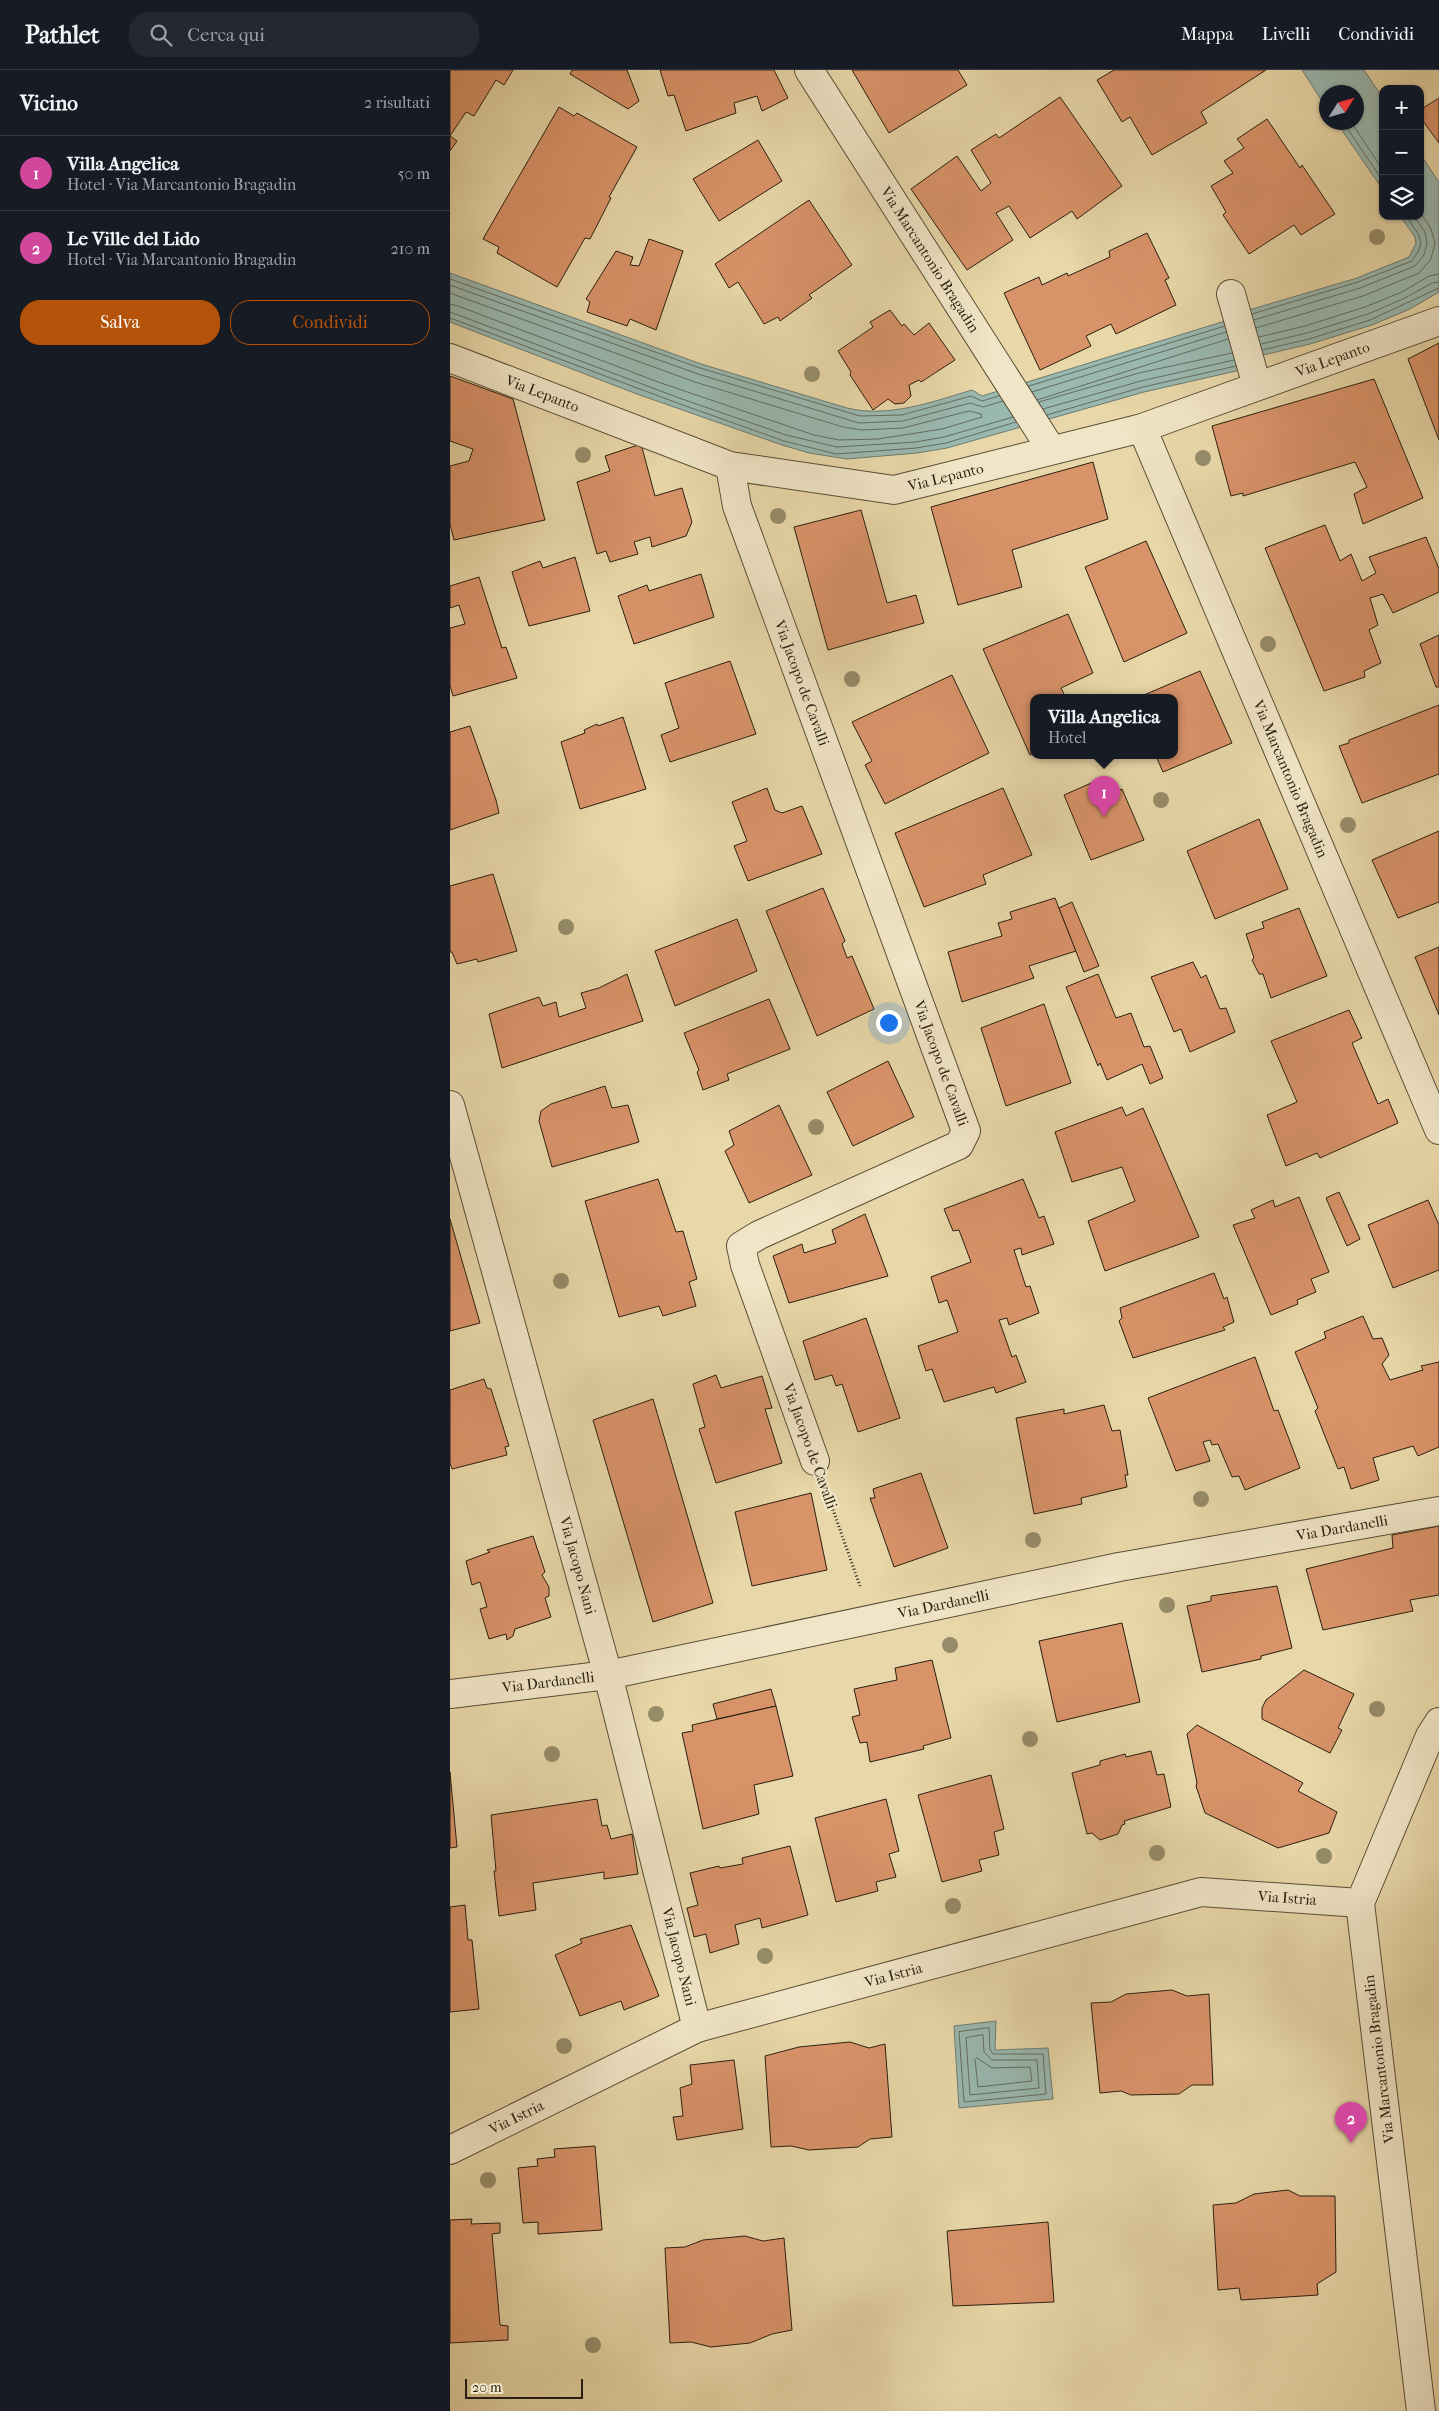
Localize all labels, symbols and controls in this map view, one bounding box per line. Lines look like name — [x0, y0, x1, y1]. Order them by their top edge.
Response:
search box — [129, 12, 479, 57]
text: Pathlet — [25, 21, 99, 49]
icon: search — [147, 21, 175, 49]
text: Cerca qui — [187, 24, 265, 46]
text: Mappa — [1181, 24, 1234, 45]
text: Livelli — [1262, 24, 1310, 45]
text: Condividi — [1338, 24, 1414, 45]
north arrow — [1319, 85, 1364, 130]
map controls — [1379, 85, 1424, 220]
button: + — [1379, 85, 1424, 130]
text: Vicino — [20, 91, 78, 115]
text: 2 risultati — [364, 93, 430, 112]
button: − — [1379, 130, 1424, 175]
text: Villa Angelica — [67, 153, 179, 175]
text: 1 — [33, 164, 39, 183]
text: 50 m — [398, 164, 430, 183]
text: Hotel · Via Marcantonio Bragadin — [67, 175, 296, 194]
button: layers — [1379, 175, 1424, 220]
street label: Via Marcantonio Bragadin — [876, 182, 983, 336]
text: Le Ville del Lido — [67, 228, 200, 250]
text: 2 — [32, 239, 40, 258]
text: 210 m — [391, 239, 430, 258]
text: Hotel · Via Marcantonio Bragadin — [67, 250, 296, 269]
button: Salva — [20, 300, 220, 345]
button: Condividi — [230, 300, 430, 345]
street label: Via Lepanto — [1292, 338, 1372, 381]
street label: Via Lepanto — [502, 371, 582, 416]
street label: Via Lepanto — [905, 459, 986, 495]
street label: Via Jacopo de Cavalli — [770, 617, 833, 749]
popup — [1030, 694, 1178, 759]
street label: Via Marcantonio Bragadin — [1249, 696, 1332, 861]
text: Villa Angelica — [1048, 706, 1160, 728]
text: Hotel — [1048, 728, 1086, 747]
pin: 1 — [1088, 776, 1120, 817]
street label: Via Jacopo de Cavalli — [910, 997, 973, 1129]
your location — [876, 1010, 902, 1036]
street label: Via Jacopo de Cavalli — [779, 1380, 841, 1512]
street label: Via Dardanelli — [1294, 1511, 1390, 1545]
street label: Via Jacopo Nani — [555, 1514, 600, 1617]
street label: Via Dardanelli — [895, 1586, 991, 1623]
street label: Via Dardanelli — [500, 1668, 596, 1697]
street label: Via Istria — [1256, 1887, 1318, 1909]
street label: Via Jacopo Nani — [658, 1905, 700, 2008]
street label: Via Istria — [862, 1958, 925, 1992]
street label: Via Marcantonio Bragadin — [1360, 1974, 1398, 2145]
street label: Via Istria — [485, 2096, 548, 2139]
pin: 2 — [1335, 2102, 1367, 2143]
scale bar — [465, 2376, 582, 2399]
text: 20 m — [472, 2379, 502, 2396]

